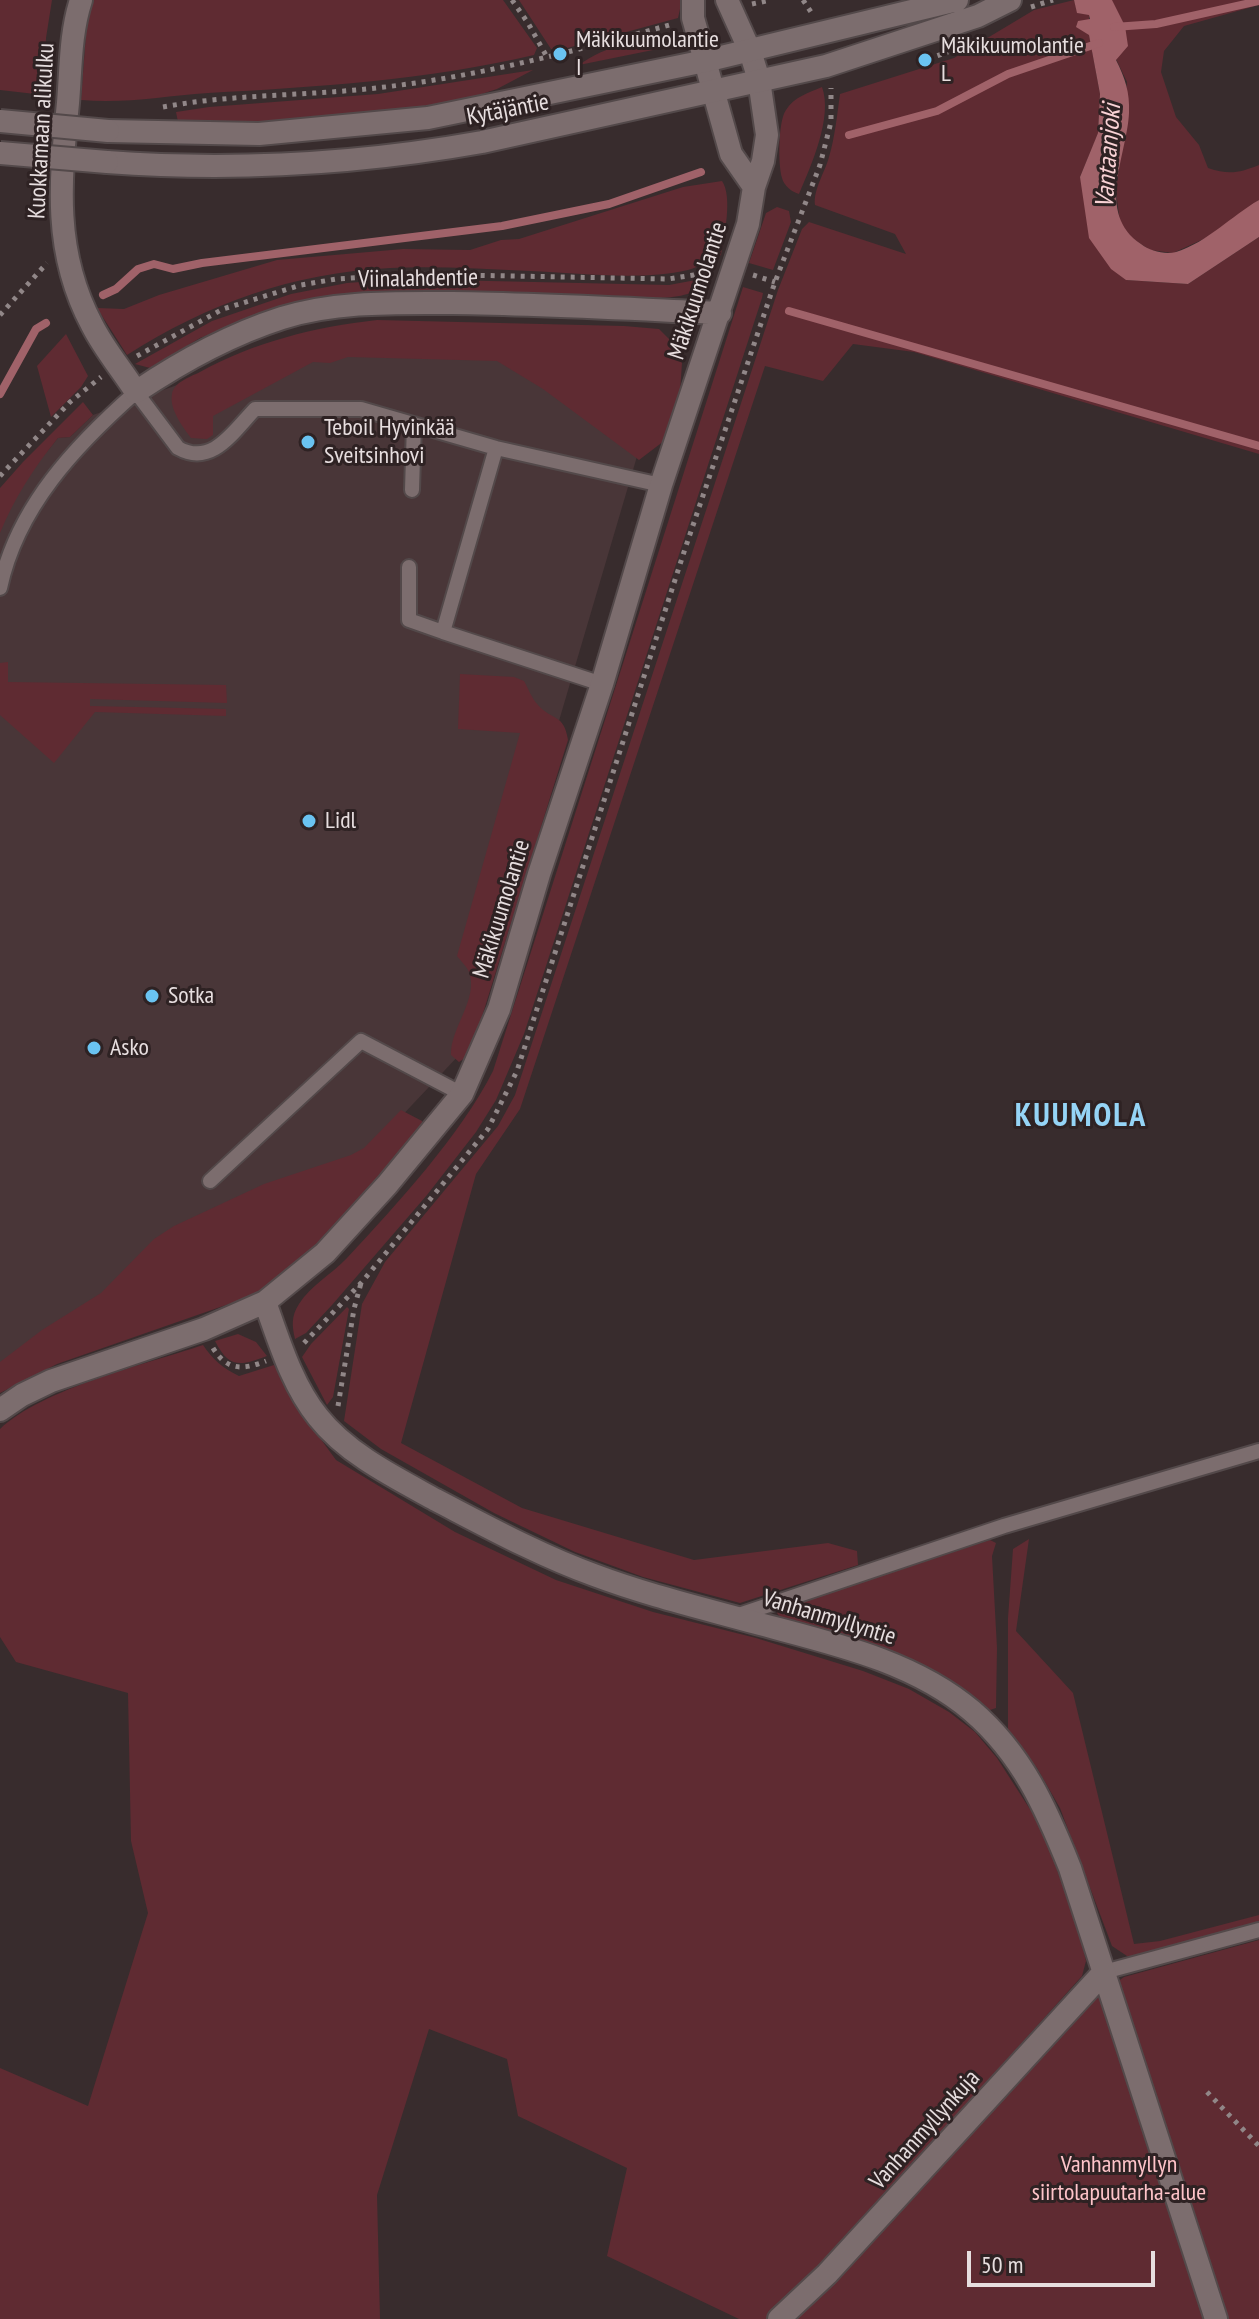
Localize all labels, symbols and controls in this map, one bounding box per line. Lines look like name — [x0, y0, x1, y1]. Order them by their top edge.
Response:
place label: Mäkikuumolantie I — [576, 26, 719, 82]
place label: Mäkikuumolantie L — [941, 32, 1084, 88]
street label: Kuokkamaan alikulku — [23, 42, 61, 220]
marker: Mäkikuumolantie I — [551, 45, 569, 63]
marker: Mäkikuumolantie L — [916, 51, 934, 69]
street label: Kytäjäntie — [464, 88, 552, 132]
water label: Vantaanjoki — [1090, 103, 1128, 209]
street label: Mäkikuumolantie — [662, 219, 734, 363]
street label: Viinalahdentie — [358, 264, 478, 294]
place label: Teboil Hyvinkää Sveitsinhovi — [324, 414, 455, 470]
marker: Teboil Hyvinkää Sveitsinhovi — [299, 433, 317, 451]
place label: Lidl — [325, 807, 356, 835]
marker: Lidl — [300, 812, 318, 830]
street label: Mäkikuumolantie — [467, 836, 537, 982]
place label: Sotka — [168, 982, 214, 1010]
marker: Sotka — [143, 987, 161, 1005]
place label: Asko — [110, 1034, 149, 1062]
marker: Asko — [85, 1039, 103, 1057]
district label: KUUMOLA — [1015, 1098, 1147, 1136]
street label: Vanhanmyllyntie — [759, 1584, 899, 1652]
street label: Vanhanmyllynkuja — [864, 2064, 986, 2196]
park label: Vanhanmyllyn siirtolapuutarha-alue — [1032, 2151, 1206, 2207]
scale bar — [971, 2235, 1159, 2285]
text: 50 m — [981, 2249, 1023, 2280]

